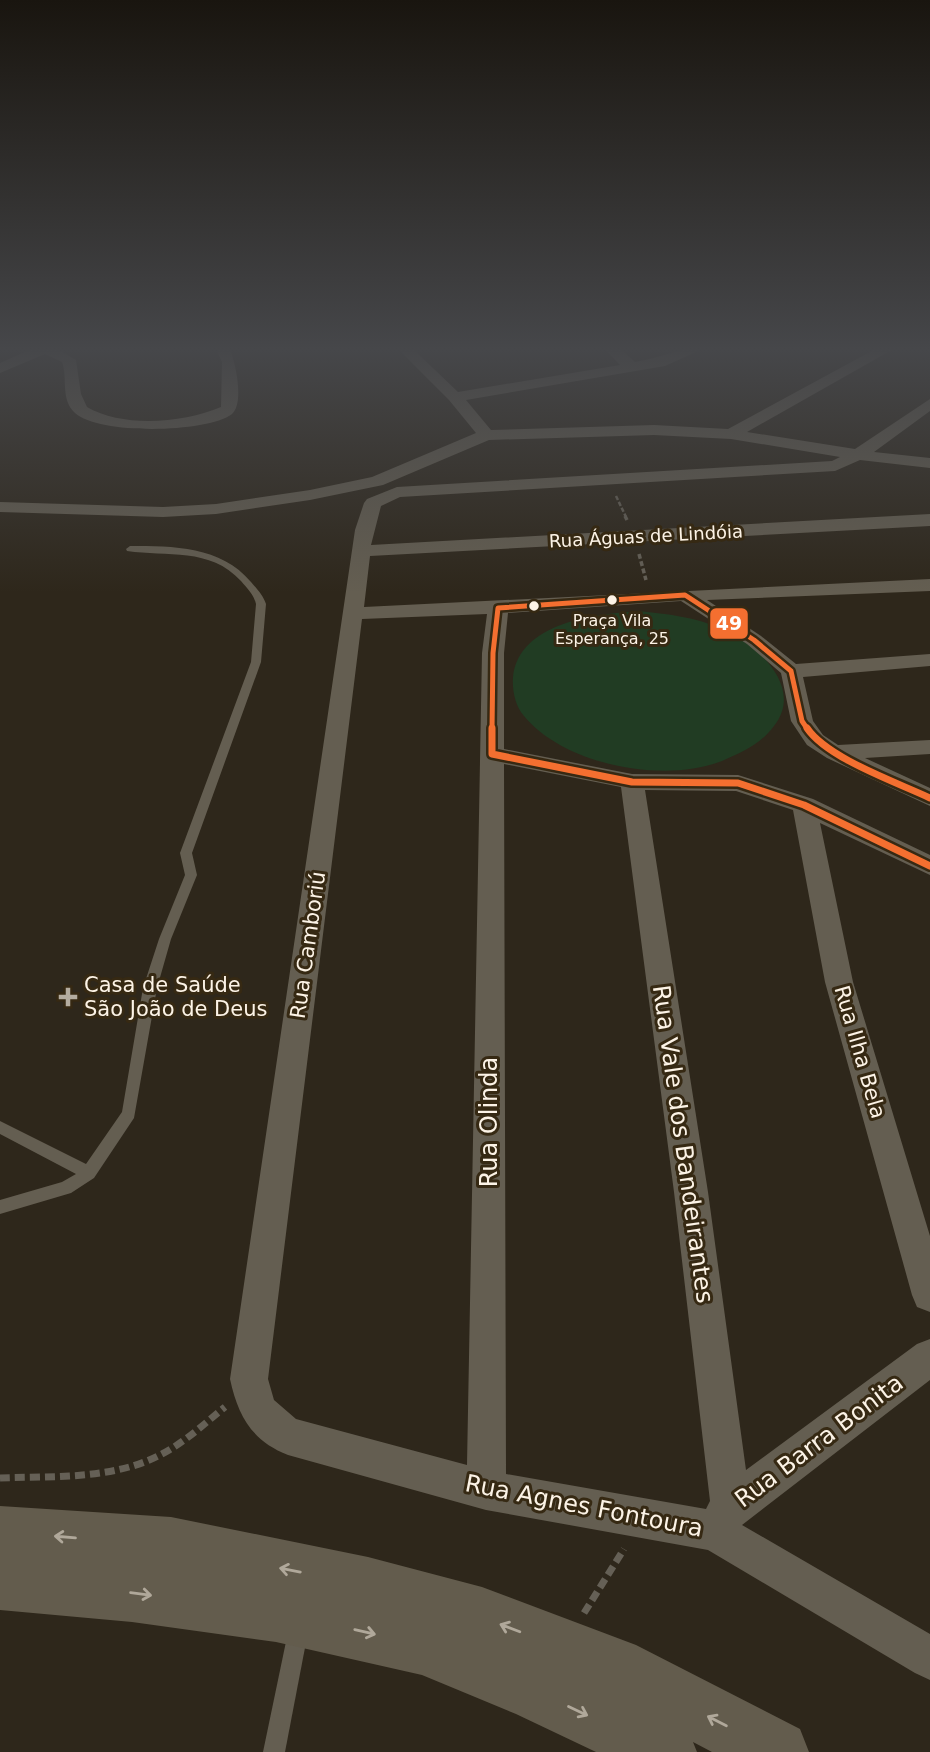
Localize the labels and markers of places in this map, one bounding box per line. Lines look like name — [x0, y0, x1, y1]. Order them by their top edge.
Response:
marker: Praça Vila Esperança, 25 — [605, 593, 619, 607]
unlabelled marker — [527, 599, 541, 613]
place label: Praça Vila Esperança, 25 — [555, 611, 669, 648]
place label: Casa de Saúde São João de Deus — [84, 973, 267, 1021]
marker: Casa de Saúde São João de Deus — [58, 987, 78, 1007]

